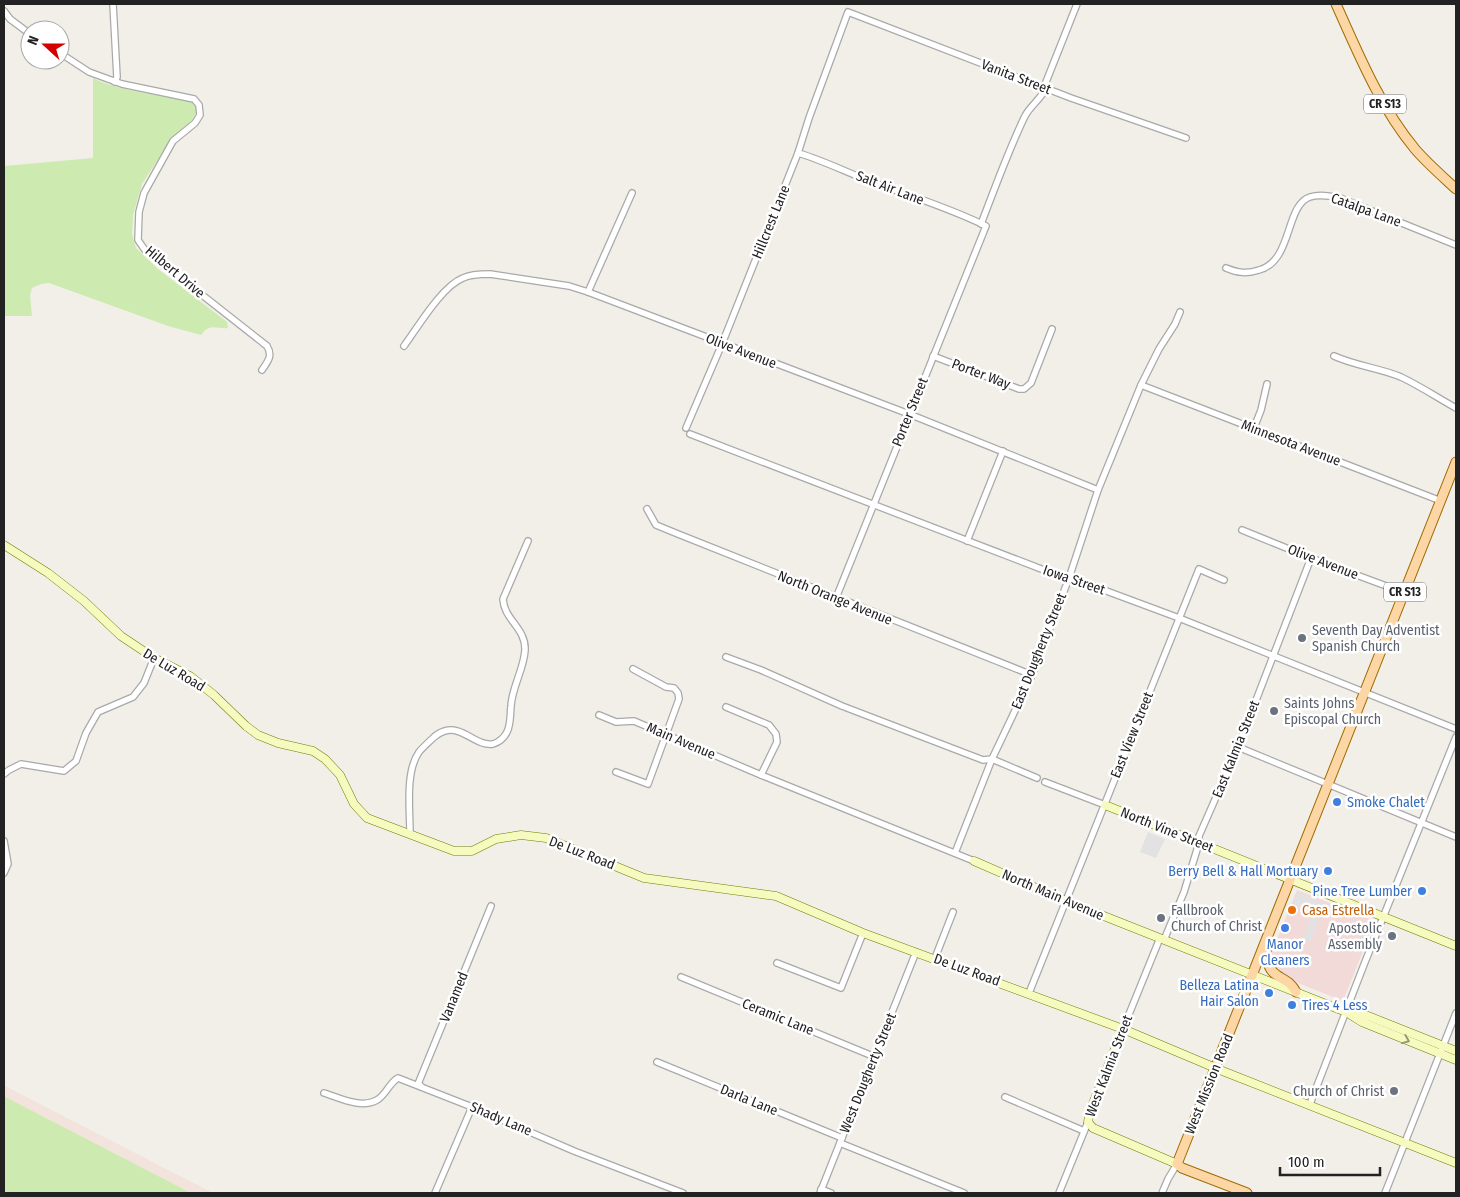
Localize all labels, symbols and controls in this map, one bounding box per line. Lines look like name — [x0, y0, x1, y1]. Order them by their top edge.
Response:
north arrow — [20, 20, 70, 70]
text: N — [24, 34, 43, 47]
street label: Vanita Street — [979, 56, 1054, 98]
road number: CR S13 — [1364, 95, 1406, 114]
street label: Salt Air Lane — [854, 167, 927, 209]
street label: Hillcrest Lane — [749, 183, 793, 261]
street label: Catalpa Lane — [1329, 189, 1403, 231]
street label: Hilbert Drive — [142, 242, 208, 302]
street label: Olive Avenue — [703, 330, 779, 372]
street label: Porter Way — [949, 355, 1013, 393]
street label: Porter Street — [888, 375, 932, 449]
street label: Minnesota Avenue — [1239, 416, 1343, 470]
street label: Olive Avenue — [1285, 541, 1361, 583]
street label: Iowa Street — [1041, 561, 1108, 599]
street label: North Orange Avenue — [775, 567, 895, 629]
road number: CR S13 — [1384, 582, 1426, 602]
street label: East Dougherty Street — [1008, 590, 1070, 712]
place label: Seventh Day Adventist Spanish Church — [1312, 622, 1440, 655]
marker: Seventh Day Adventist Spanish Church — [1296, 632, 1308, 644]
street label: De Luz Road — [140, 645, 208, 695]
street label: East View Street — [1107, 689, 1157, 781]
place label: Saints Johns Episcopal Church — [1284, 695, 1381, 728]
street label: East Kalmia Street — [1209, 697, 1263, 800]
marker: Saints Johns Episcopal Church — [1268, 705, 1280, 717]
street label: Main Avenue — [644, 719, 718, 763]
place label: Smoke Chalet — [1347, 794, 1425, 811]
marker: Smoke Chalet — [1331, 796, 1343, 808]
street label: North Vine Street — [1118, 804, 1216, 857]
street label: De Luz Road — [547, 833, 617, 873]
place label: Berry Bell & Hall Mortuary — [1168, 863, 1319, 880]
marker: Berry Bell & Hall Mortuary — [1322, 865, 1334, 877]
street label: North Main Avenue — [999, 866, 1107, 924]
place label: Pine Tree Lumber — [1313, 883, 1412, 900]
marker: Pine Tree Lumber — [1416, 885, 1428, 897]
place label: Fallbrook Church of Christ — [1171, 902, 1263, 935]
place label: Casa Estrella — [1302, 902, 1375, 919]
marker: Casa Estrella — [1286, 904, 1298, 916]
marker: Fallbrook Church of Christ — [1155, 912, 1167, 924]
place label: Apostolic Assembly — [1328, 920, 1383, 953]
marker: Manor Cleaners — [1279, 922, 1291, 934]
marker: Apostolic Assembly — [1386, 930, 1398, 942]
place label: Manor Cleaners — [1260, 936, 1310, 969]
street label: De Luz Road — [931, 950, 1003, 990]
street label: Vanamed — [436, 969, 472, 1025]
place label: Belleza Latina Hair Salon — [1179, 977, 1259, 1010]
marker: Belleza Latina Hair Salon — [1263, 987, 1275, 999]
street label: Ceramic Lane — [740, 995, 816, 1039]
place label: Tires 4 Less — [1302, 997, 1367, 1014]
marker: Tires 4 Less — [1286, 999, 1298, 1011]
street label: West Dougherty Street — [836, 1010, 900, 1136]
street label: West Kalmia Street — [1082, 1012, 1136, 1119]
street label: West Mission Road — [1181, 1031, 1237, 1137]
one-way arrow — [1401, 1033, 1410, 1044]
street label: Darla Lane — [718, 1081, 780, 1119]
place label: Church of Christ — [1293, 1083, 1384, 1100]
marker: Church of Christ — [1388, 1085, 1400, 1097]
street label: Shady Lane — [468, 1098, 535, 1140]
scale bar — [1280, 1144, 1380, 1176]
text: 100 m — [1288, 1153, 1325, 1171]

